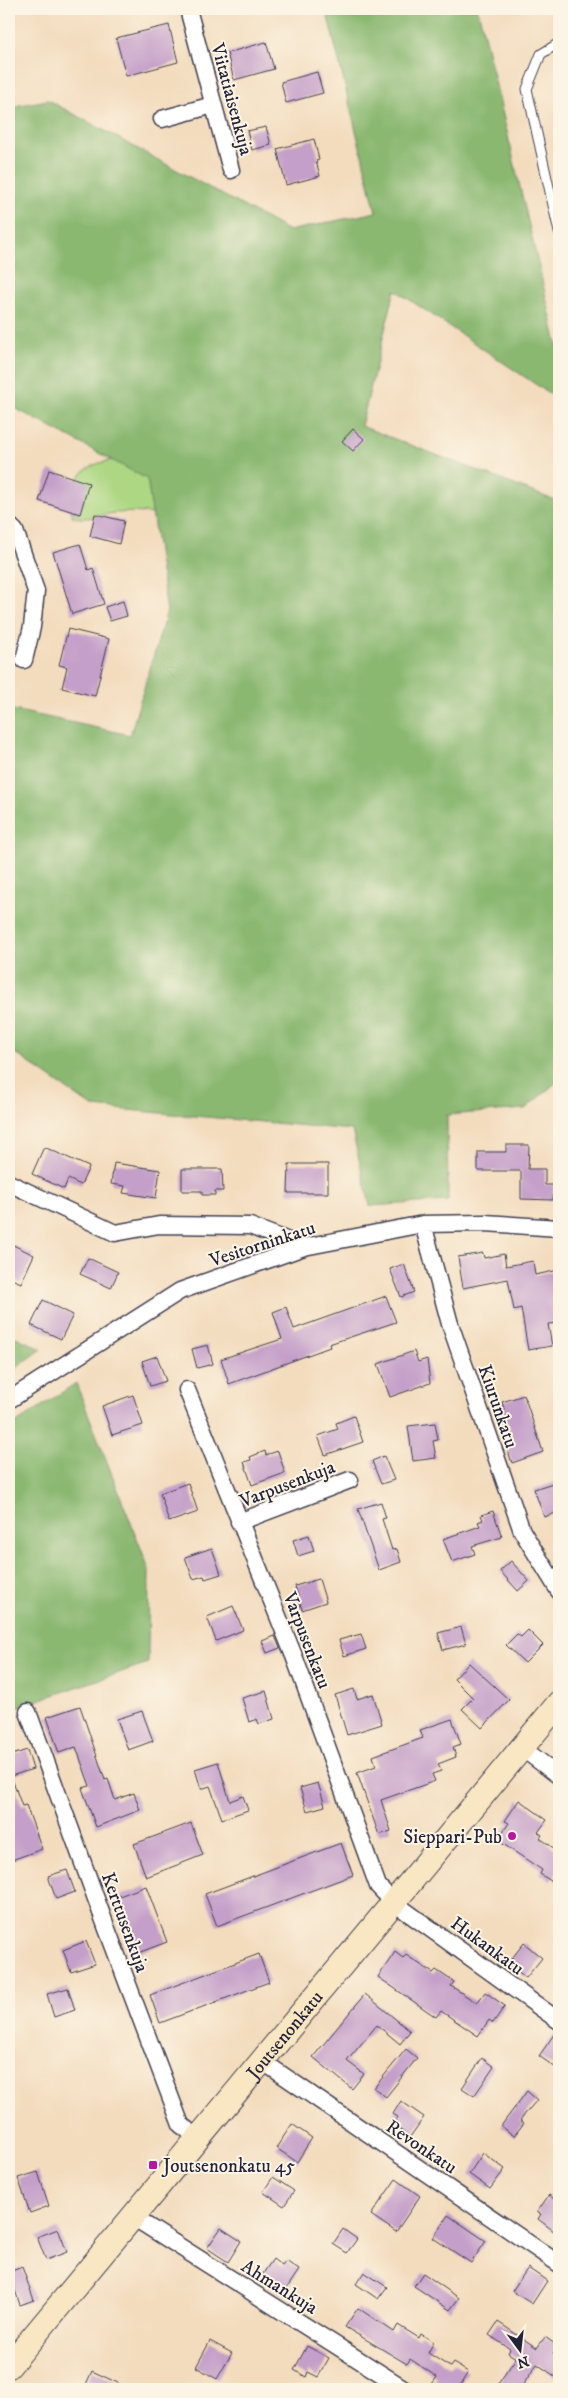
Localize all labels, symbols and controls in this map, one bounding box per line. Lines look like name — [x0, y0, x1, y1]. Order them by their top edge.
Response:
street label: Viitatiaisenkuja — [205, 40, 258, 158]
street label: Vesitorninkatu — [206, 1217, 318, 1273]
street label: Kiurunkatu — [473, 1362, 523, 1451]
street label: Varpusenkuja — [236, 1456, 338, 1513]
street label: Varpusenkatu — [277, 1588, 336, 1692]
place label: Sieppari-Pub — [403, 1826, 502, 1849]
marker: Sieppari-Pub — [506, 1830, 518, 1842]
street label: Kerttusenkuja — [96, 1869, 153, 1976]
street label: Hukankatu — [446, 1912, 528, 1980]
street label: Joutsenonkatu — [241, 1986, 329, 2086]
street label: Revonkatu — [381, 2115, 461, 2179]
place label: Joutsenonkatu 45 — [161, 2155, 296, 2178]
marker: Joutsenonkatu 45 — [147, 2159, 159, 2171]
street label: Ahmankuja — [237, 2255, 322, 2320]
north arrow — [496, 2326, 546, 2376]
text: N — [515, 2351, 531, 2372]

